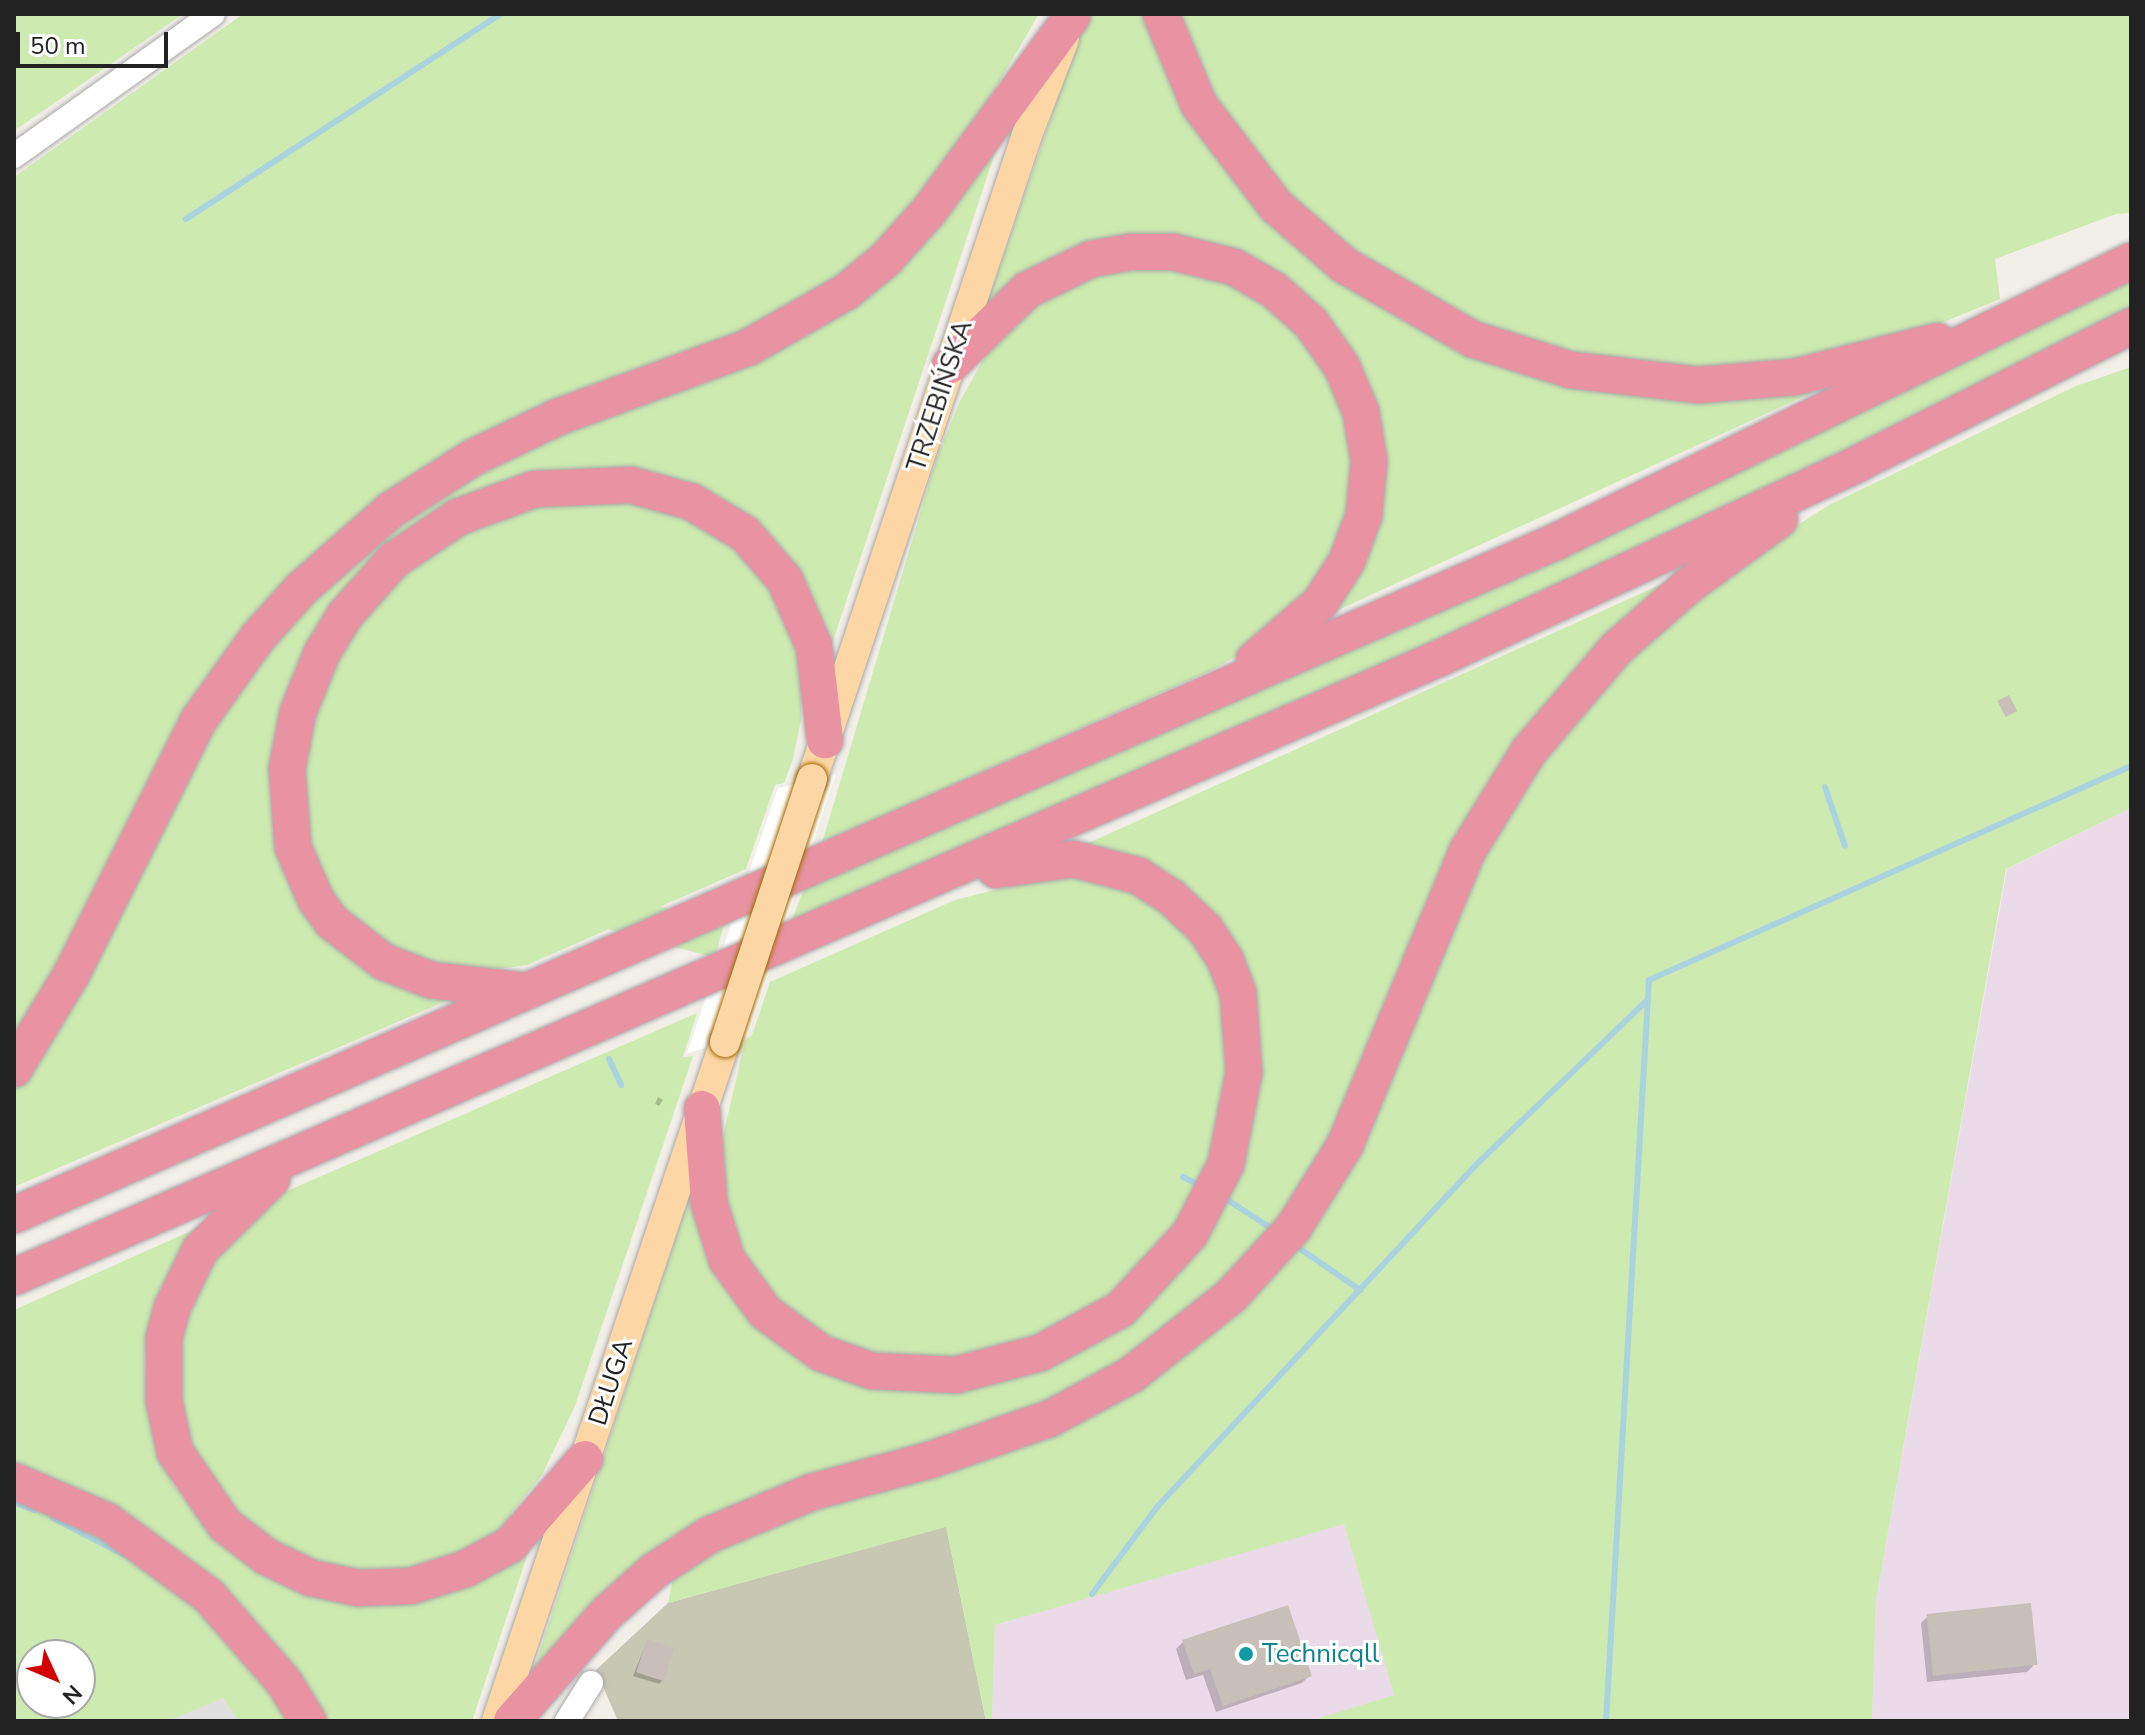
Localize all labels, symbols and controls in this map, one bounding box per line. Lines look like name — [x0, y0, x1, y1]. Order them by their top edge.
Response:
scale bar — [20, 16, 172, 66]
text: 50 m — [30, 30, 86, 62]
street label: TRZEBIŃSKA — [901, 316, 979, 476]
street label: DŁUGA — [582, 1335, 640, 1429]
place label: Technicqll — [1262, 1638, 1379, 1670]
north arrow — [16, 1639, 96, 1719]
marker: Technicqll — [1237, 1645, 1255, 1663]
text: N — [55, 1678, 88, 1711]

